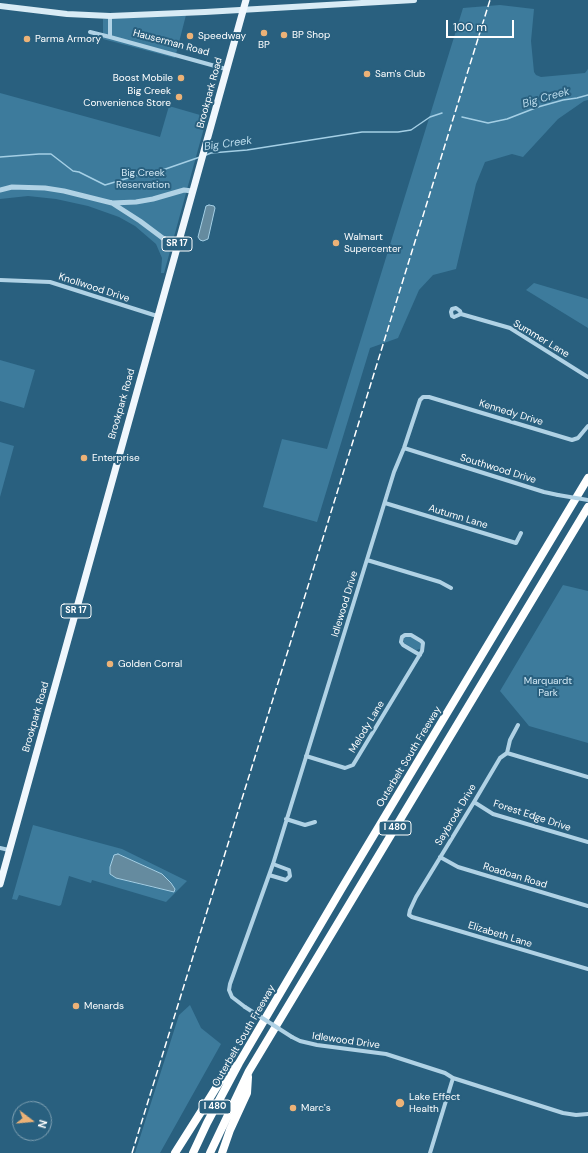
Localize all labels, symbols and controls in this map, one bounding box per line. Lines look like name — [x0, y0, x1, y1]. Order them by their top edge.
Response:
scale bar — [448, 12, 516, 38]
text: 100 m — [453, 19, 487, 35]
street label: Hauserman Road — [132, 27, 210, 59]
marker: BP — [259, 28, 269, 38]
place label: BP Shop — [292, 29, 330, 41]
place label: Speedway — [198, 30, 246, 42]
marker: BP Shop — [279, 30, 289, 40]
marker: Speedway — [185, 31, 195, 41]
place label: Parma Armory — [35, 33, 101, 45]
marker: Parma Armory — [22, 34, 32, 44]
place label: BP — [258, 39, 270, 51]
street label: Brookpark Road — [195, 56, 225, 130]
place label: Sam's Club — [375, 68, 425, 80]
marker: Sam's Club — [362, 69, 372, 79]
place label: Boost Mobile — [113, 72, 173, 84]
marker: Boost Mobile — [176, 73, 186, 83]
place label: Big Creek Convenience Store — [83, 85, 171, 108]
water label: Big Creek — [521, 85, 571, 111]
marker: Big Creek Convenience Store — [174, 92, 184, 102]
water label: Big Creek — [203, 134, 253, 154]
park label: Big Creek Reservation — [116, 167, 170, 190]
place label: Walmart Supercenter — [344, 231, 401, 254]
road number: SR 17 — [162, 237, 192, 251]
marker: Walmart Supercenter — [331, 238, 341, 248]
street label: Knollwood Drive — [57, 271, 131, 305]
street label: Summer Lane — [511, 317, 571, 361]
street label: Brookpark Road — [106, 367, 138, 441]
street label: Kennedy Drive — [477, 398, 545, 428]
place label: Enterprise — [92, 452, 140, 464]
street label: Southwood Drive — [458, 452, 538, 486]
marker: Enterprise — [79, 453, 89, 463]
street label: Autumn Lane — [427, 502, 489, 532]
street label: Idlewood Drive — [329, 570, 361, 638]
road number: SR 17 — [61, 604, 91, 618]
place label: Golden Corral — [118, 658, 182, 670]
marker: Golden Corral — [105, 659, 115, 669]
park label: Marquardt Park — [524, 675, 572, 698]
street label: Brookpark Road — [20, 680, 52, 754]
street label: Melody Lane — [347, 699, 387, 755]
street label: Outerbelt South Freeway — [374, 704, 444, 810]
street label: Saybrook Drive — [433, 782, 479, 848]
street label: Forest Edge Drive — [492, 798, 572, 834]
road number: I 480 — [379, 821, 411, 835]
street label: Roadoan Road — [482, 861, 548, 891]
street label: Elizabeth Lane — [466, 920, 534, 950]
street label: Outerbelt South Freeway — [210, 983, 278, 1089]
place label: Menards — [84, 1000, 124, 1012]
marker: Menards — [71, 1001, 81, 1011]
street label: Idlewood Drive — [311, 1030, 381, 1052]
place label: Lake Effect Health — [409, 1091, 460, 1114]
marker: Lake Effect Health — [394, 1097, 406, 1109]
road number: I 480 — [199, 1100, 231, 1114]
north arrow — [12, 1101, 52, 1141]
place label: Marc's — [301, 1102, 331, 1114]
marker: Marc's — [288, 1103, 298, 1113]
text: N — [35, 1118, 50, 1130]

